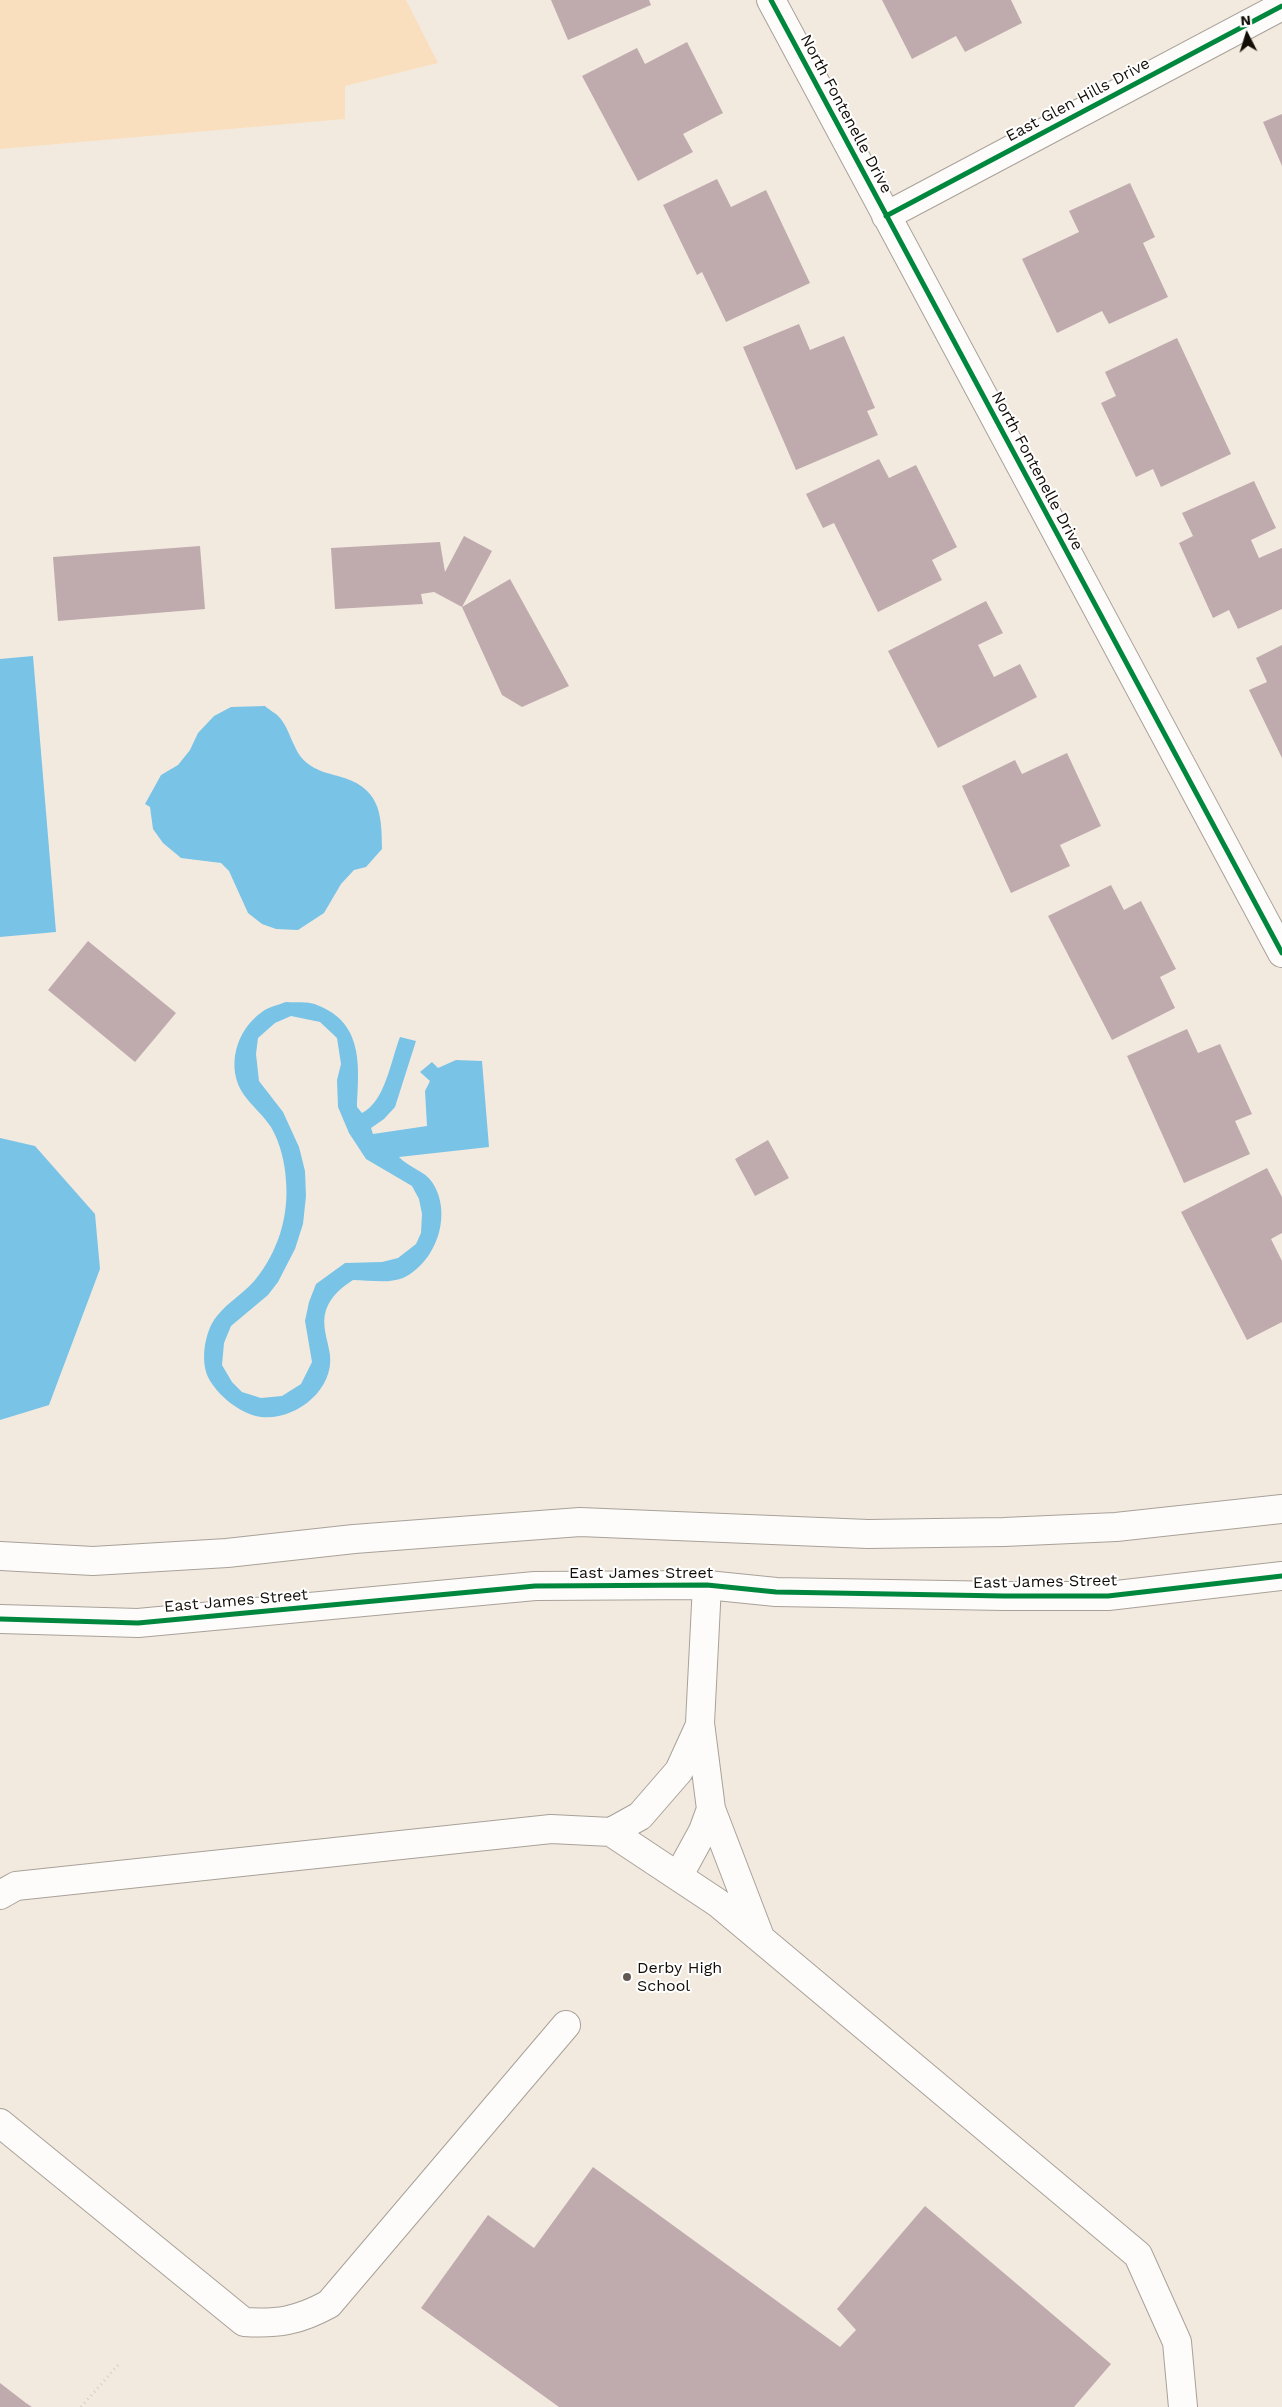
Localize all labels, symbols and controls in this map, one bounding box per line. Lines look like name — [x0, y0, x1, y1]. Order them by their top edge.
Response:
north arrow — [1222, 10, 1272, 60]
text: N — [1240, 12, 1252, 28]
street label: North Fontenelle Drive — [796, 31, 896, 197]
street label: East Glen Hills Drive — [1003, 54, 1153, 146]
street label: North Fontenelle Drive — [987, 388, 1087, 554]
street label: East James Street — [569, 1563, 713, 1583]
street label: East James Street — [973, 1571, 1117, 1593]
street label: East James Street — [163, 1585, 309, 1617]
place label: Derby High School — [637, 1958, 722, 1996]
marker: Derby High School — [621, 1971, 633, 1983]

